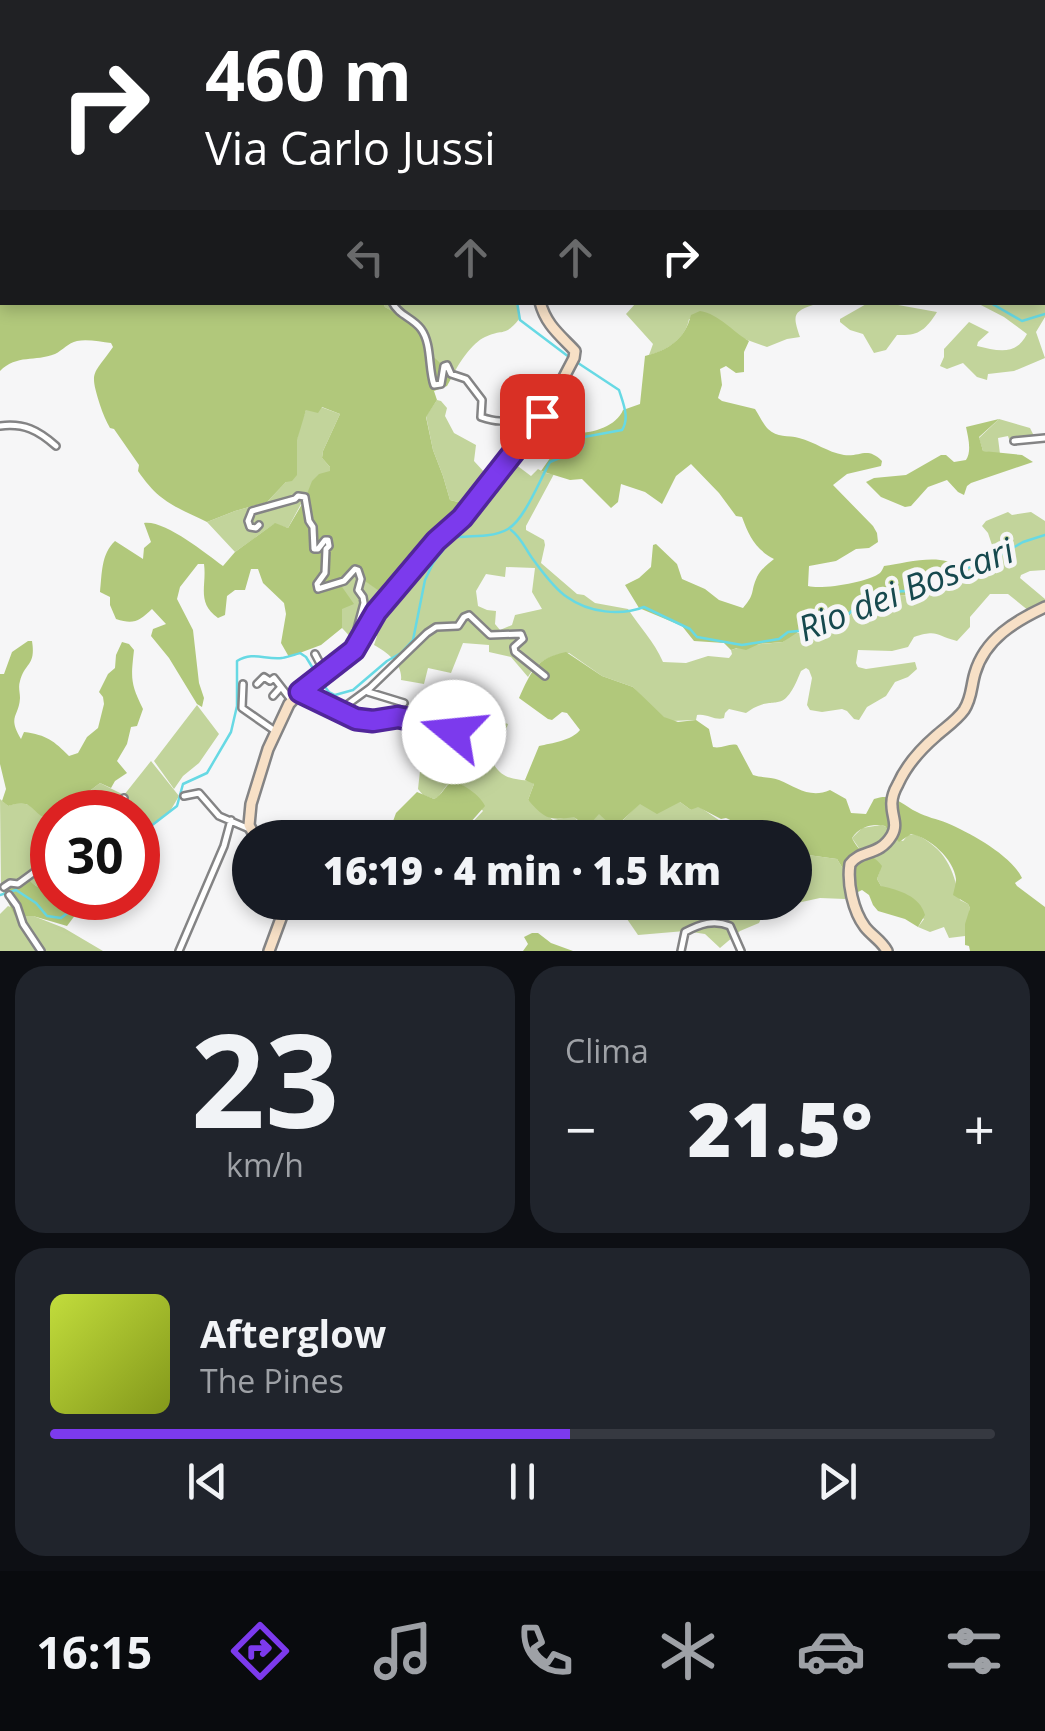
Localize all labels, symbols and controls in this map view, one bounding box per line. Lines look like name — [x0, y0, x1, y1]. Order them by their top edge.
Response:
text: 460 m — [205, 26, 412, 122]
icon: right — [40, 40, 170, 170]
text: Via Carlo Jussi — [205, 117, 496, 178]
icon: left — [338, 230, 393, 285]
icon: ahead — [443, 230, 498, 285]
icon: ahead — [548, 230, 603, 285]
icon: right — [653, 230, 708, 285]
pin — [500, 374, 585, 459]
icon: arrive — [515, 389, 570, 444]
water label: Rio dei Boscari — [791, 526, 1021, 651]
position arrow — [402, 680, 506, 784]
speed limit sign: 30 — [30, 790, 160, 920]
text: 16:19 · 4 min · 1.5 km — [323, 844, 721, 896]
text: 23 — [191, 989, 339, 1166]
text: Clima — [565, 1029, 649, 1072]
text: 21.5° — [687, 1077, 873, 1179]
text: − — [565, 1091, 596, 1166]
text: + — [964, 1091, 995, 1166]
text: km/h — [226, 1143, 304, 1186]
text: Afterglow — [200, 1307, 386, 1359]
text: The Pines — [200, 1359, 344, 1402]
icon: previous — [180, 1454, 235, 1509]
icon: pause — [495, 1454, 550, 1509]
icon: next — [810, 1454, 865, 1509]
icon: directions — [225, 1616, 295, 1686]
icon: music — [368, 1616, 438, 1686]
icon: phone — [510, 1616, 580, 1686]
icon: climate — [653, 1616, 723, 1686]
icon: car — [796, 1616, 866, 1686]
icon: filters — [939, 1616, 1009, 1686]
text: 16:15 — [36, 1621, 152, 1682]

